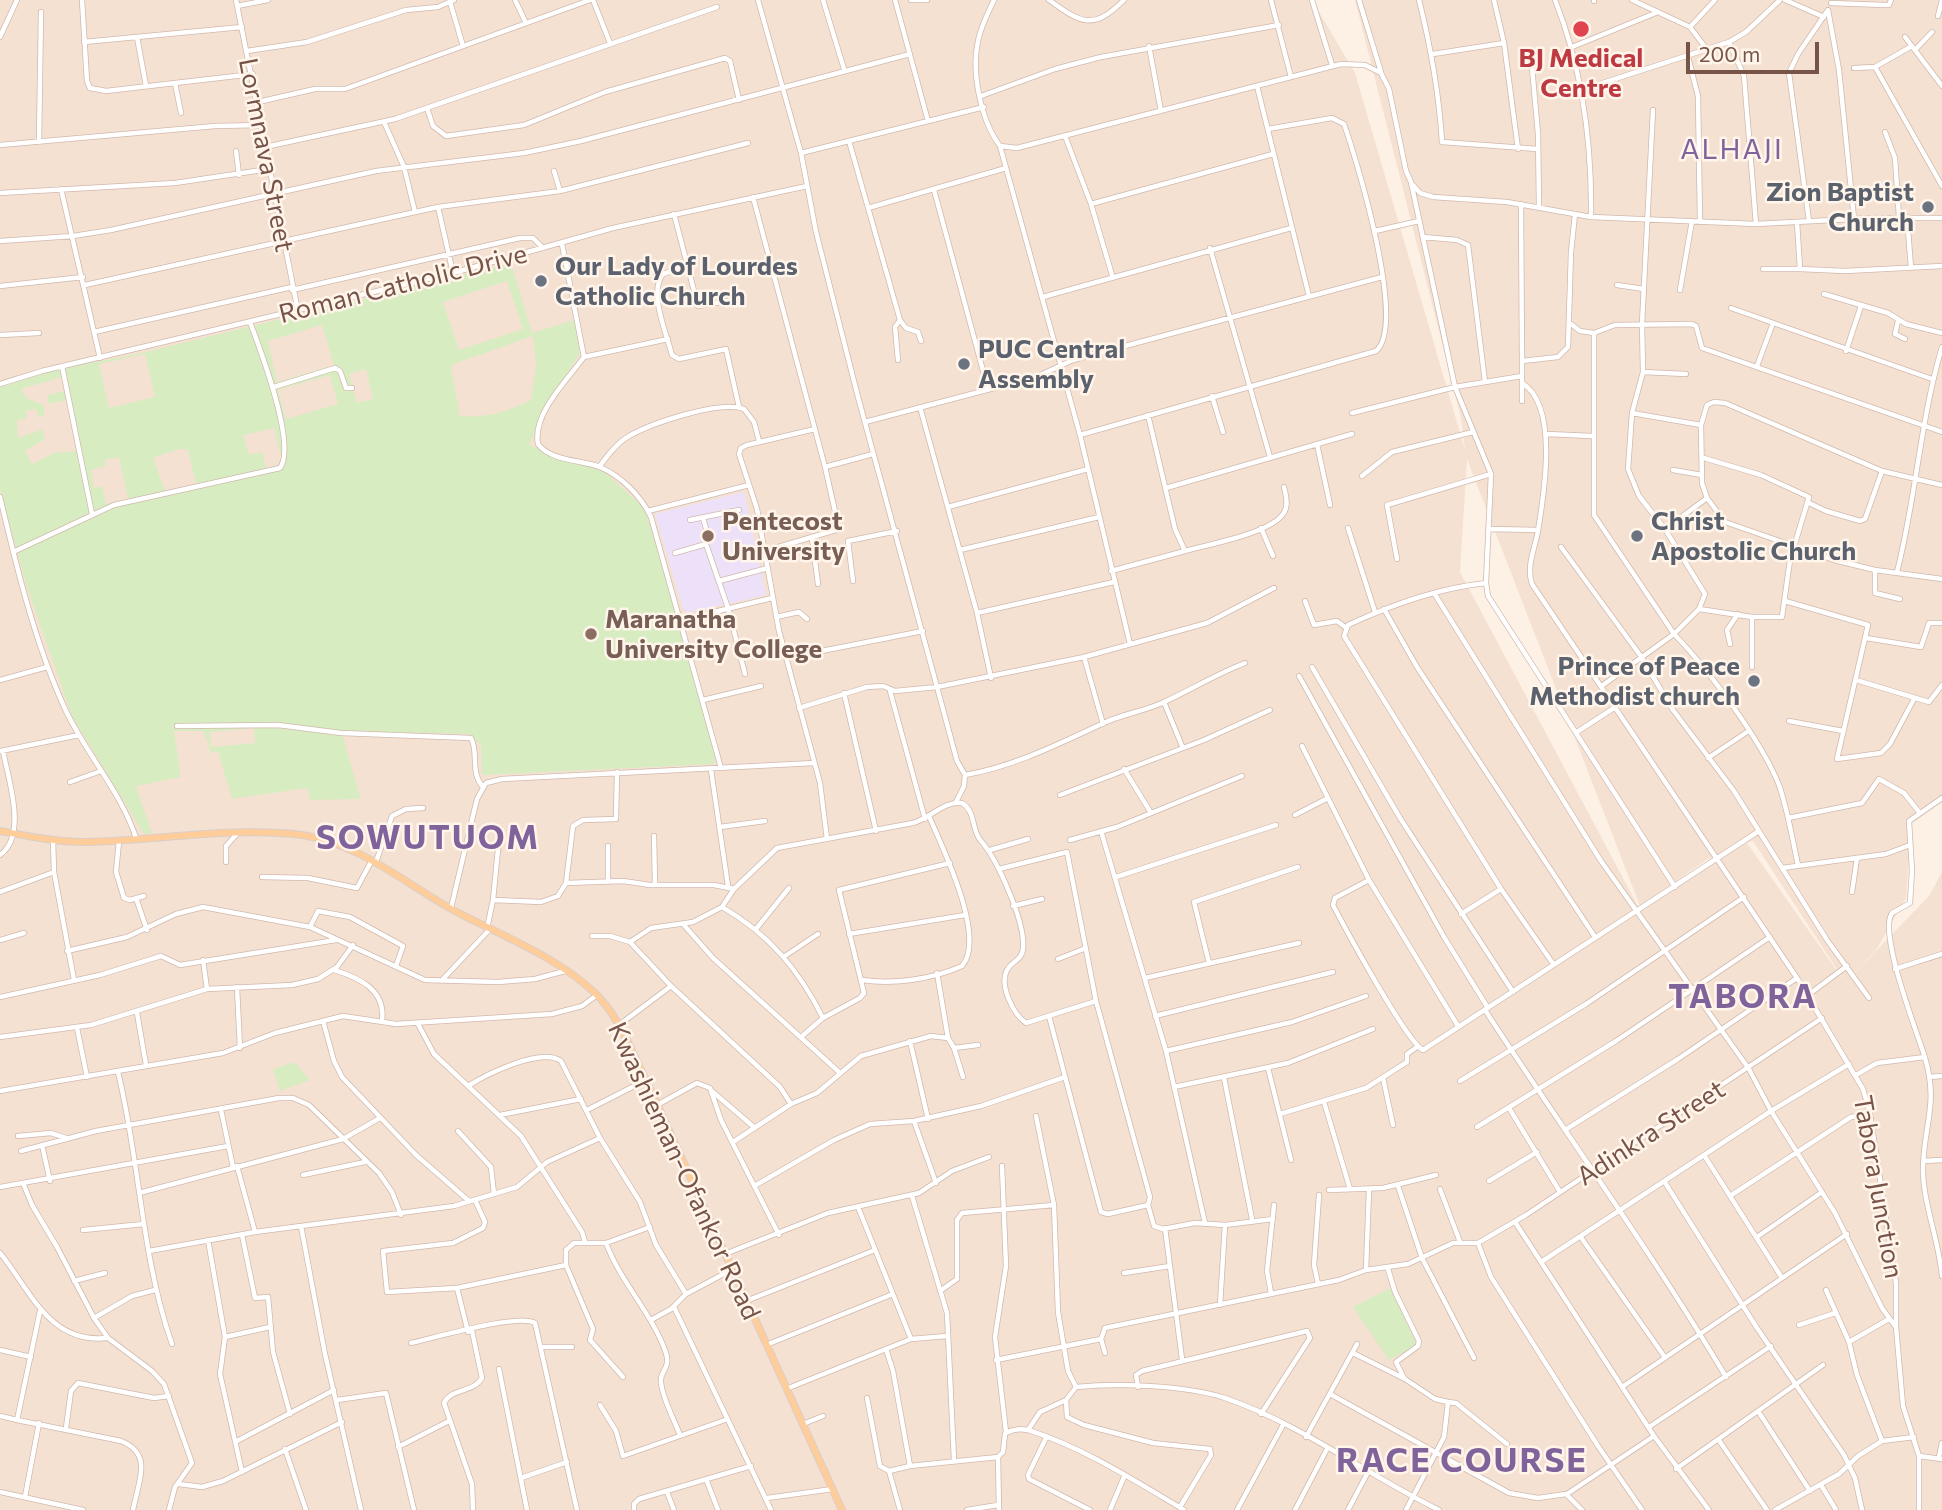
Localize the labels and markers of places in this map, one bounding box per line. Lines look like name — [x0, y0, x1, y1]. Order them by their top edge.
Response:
marker: BJ Medical Centre — [1571, 19, 1591, 39]
place label: BJ Medical Centre — [1519, 42, 1643, 104]
place label: Zion Baptist Church — [1766, 176, 1914, 238]
marker: Zion Baptist Church — [1920, 199, 1936, 215]
place label: Our Lady of Lourdes Catholic Church — [555, 250, 798, 312]
marker: Our Lady of Lourdes Catholic Church — [533, 273, 549, 289]
place label: PUC Central Assembly — [978, 333, 1125, 394]
marker: PUC Central Assembly — [956, 356, 972, 372]
place label: Pentecost University — [722, 505, 845, 566]
place label: Christ Apostolic Church — [1651, 505, 1856, 566]
marker: Pentecost University — [700, 528, 716, 544]
marker: Christ Apostolic Church — [1629, 528, 1645, 544]
place label: Maranatha University College — [605, 603, 822, 664]
marker: Maranatha University College — [583, 626, 599, 642]
place label: Prince of Peace Methodist church — [1529, 650, 1740, 712]
marker: Prince of Peace Methodist church — [1746, 673, 1762, 689]

